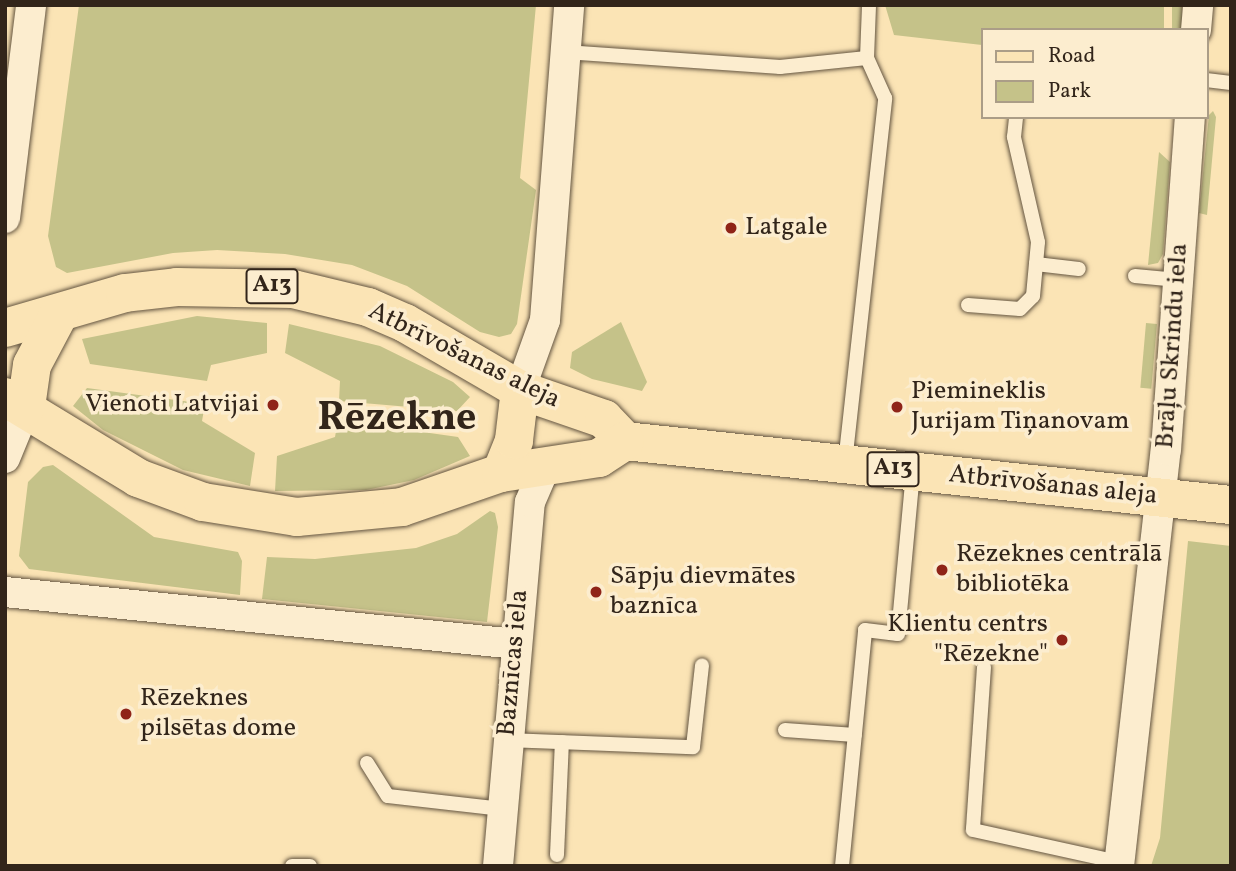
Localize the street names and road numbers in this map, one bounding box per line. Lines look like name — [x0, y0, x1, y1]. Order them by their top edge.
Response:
street label: Brāļu Skrindu iela — [1150, 242, 1196, 450]
road number: A13 — [244, 265, 300, 306]
street label: Atbrīvošanas aleja — [363, 296, 565, 416]
road number: A13 — [865, 448, 921, 490]
street label: Atbrīvošanas aleja — [947, 460, 1159, 512]
street label: Baznīcas iela — [492, 588, 536, 738]

